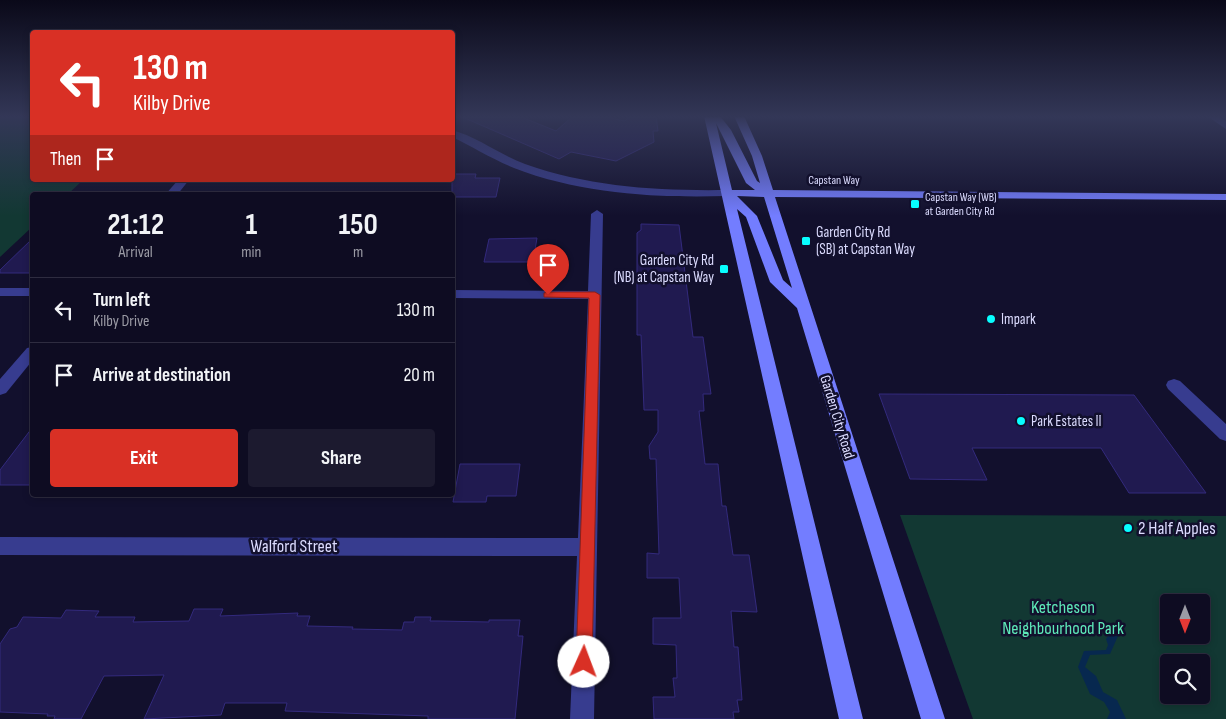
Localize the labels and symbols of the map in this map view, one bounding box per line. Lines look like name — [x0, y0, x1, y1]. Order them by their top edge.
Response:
street label: Capstan Way — [808, 173, 860, 188]
place label: Capstan Way (WB) at Garden City Rd — [925, 190, 997, 219]
marker: Capstan Way (WB) at Garden City Rd — [909, 198, 921, 210]
place label: Garden City Rd (SB) at Capstan Way — [816, 223, 915, 259]
marker: Garden City Rd (SB) at Capstan Way — [800, 235, 812, 247]
pin — [527, 244, 569, 295]
place label: Garden City Rd (NB) at Capstan Way — [614, 251, 714, 287]
marker: Garden City Rd (NB) at Capstan Way — [718, 263, 730, 275]
place label: Impark — [1001, 310, 1036, 329]
marker: Impark — [985, 313, 997, 325]
street label: Garden City Road — [815, 373, 859, 461]
place label: Park Estates II — [1031, 412, 1102, 431]
marker: Park Estates II — [1015, 415, 1027, 427]
place label: 2 Half Apples — [1138, 518, 1216, 539]
marker: 2 Half Apples — [1122, 522, 1134, 534]
street label: Walford Street — [250, 536, 338, 557]
north arrow — [1160, 594, 1210, 644]
park label: Ketcheson Neighbourhood Park — [1002, 597, 1124, 639]
position arrow — [557, 635, 609, 687]

